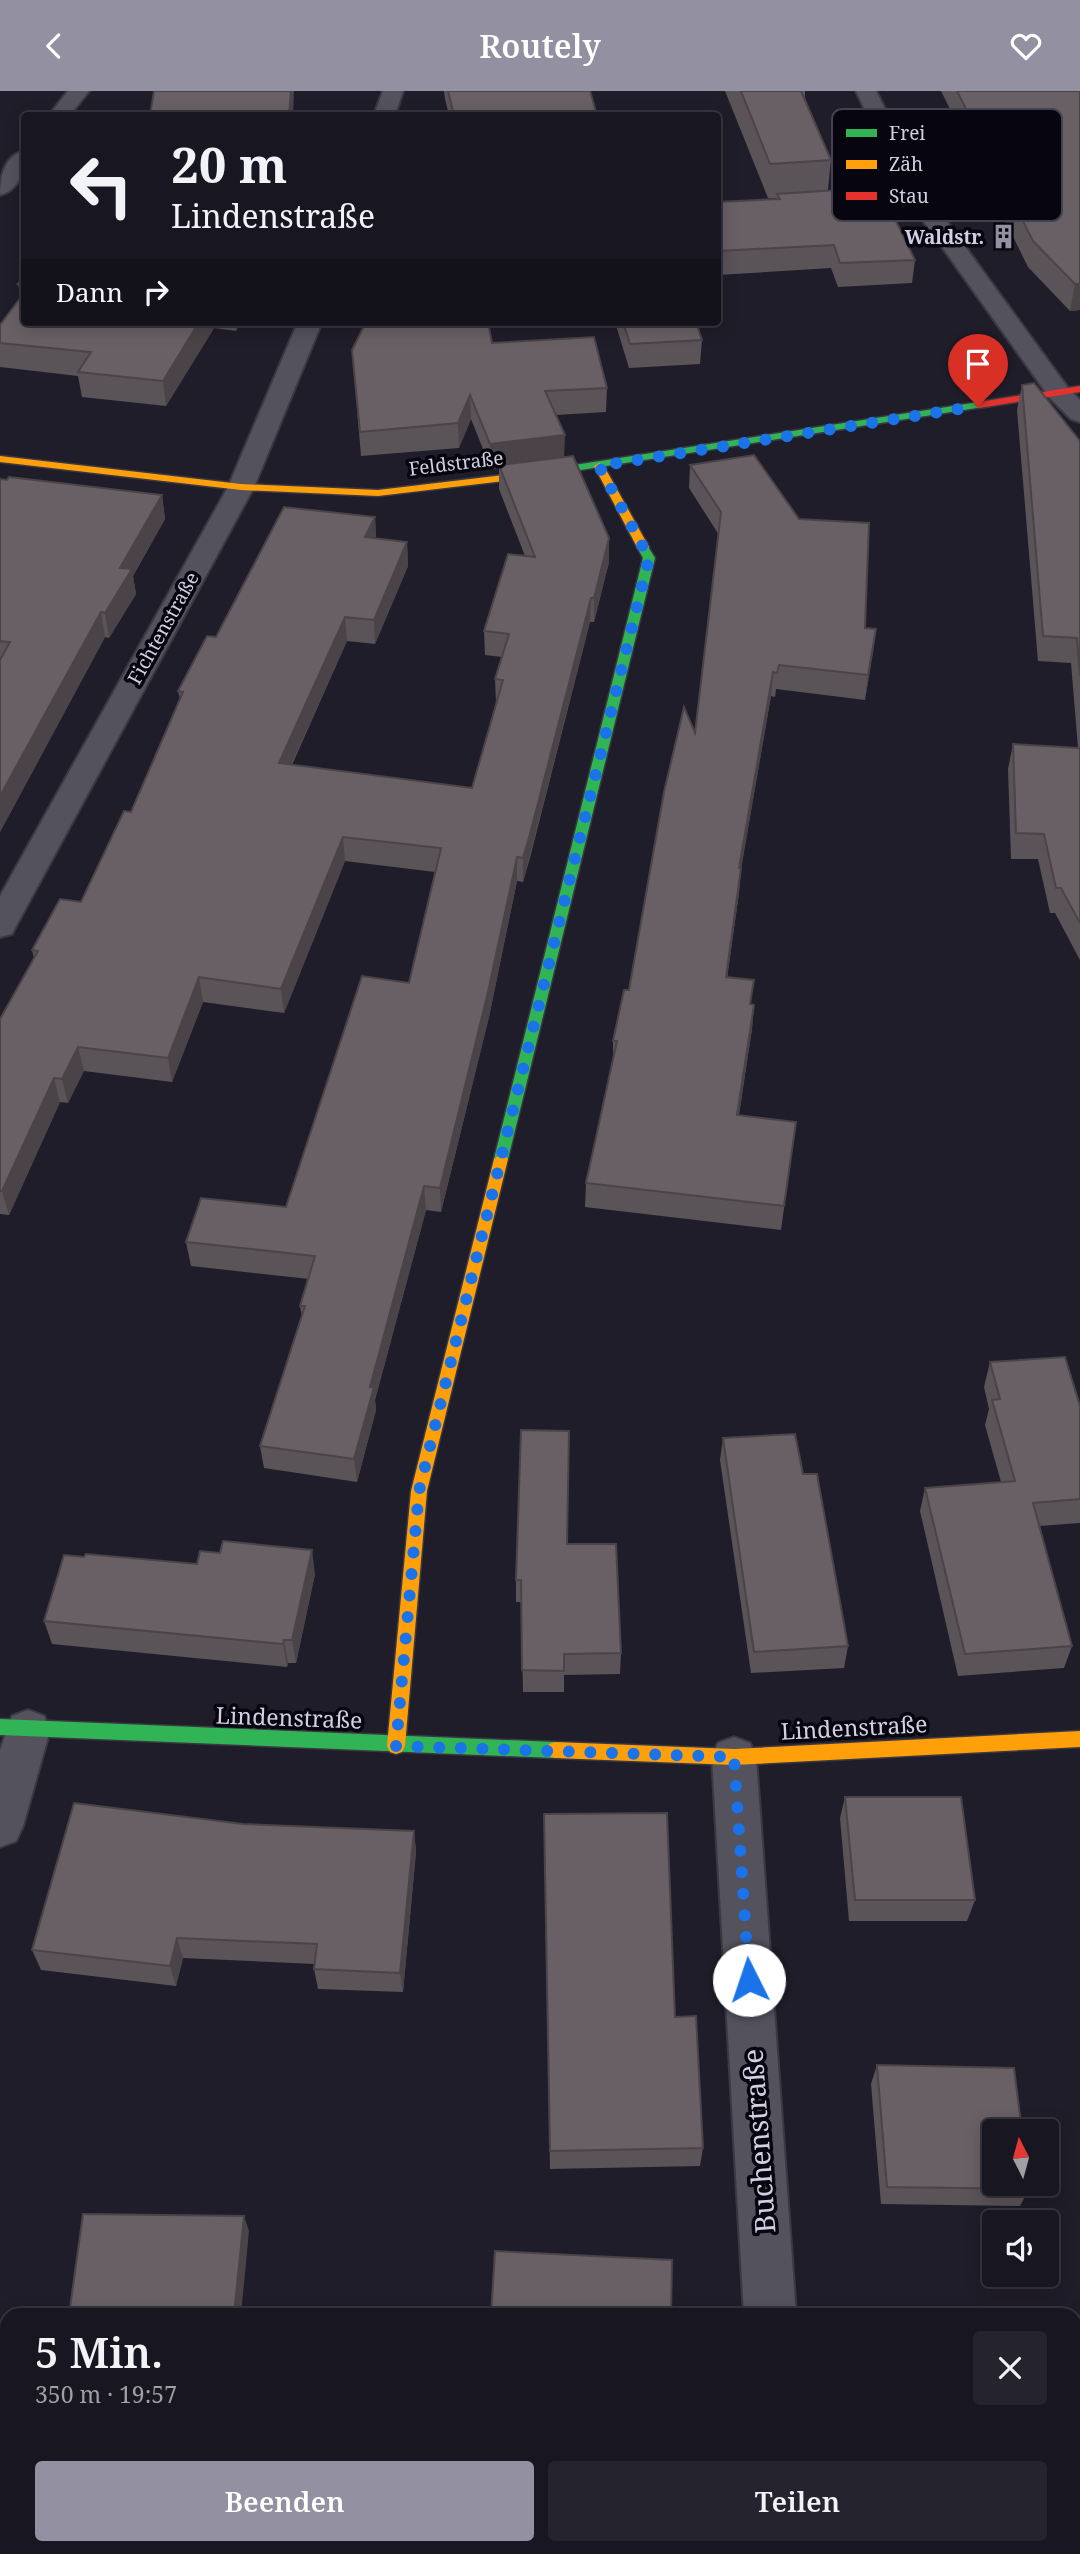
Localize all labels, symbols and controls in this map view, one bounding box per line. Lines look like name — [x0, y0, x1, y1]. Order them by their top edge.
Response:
text: Routely — [479, 24, 601, 67]
icon: back — [35, 27, 73, 65]
icon: heart — [1007, 27, 1045, 65]
legend — [832, 109, 1062, 221]
text: Frei — [889, 120, 925, 146]
text: 20 m — [171, 131, 287, 197]
icon: left — [56, 140, 147, 231]
text: Zäh — [889, 151, 923, 177]
text: Stau — [889, 183, 929, 209]
text: Lindenstraße — [171, 194, 375, 237]
building icon: Waldstr. — [990, 223, 1018, 251]
place label: Waldstr. — [905, 224, 984, 250]
icon: right — [137, 273, 175, 311]
text: Dann — [56, 274, 123, 310]
pin — [948, 334, 1008, 406]
icon: arrive — [959, 345, 997, 383]
street label: Feldstraße — [407, 444, 505, 482]
street label: Fichtenstraße — [121, 567, 205, 689]
street label: Lindenstraße — [215, 1698, 363, 1736]
street label: Lindenstraße — [780, 1707, 928, 1747]
position arrow — [712, 1943, 786, 2017]
street label: Buchenstraße — [733, 2048, 783, 2235]
north arrow — [982, 2119, 1059, 2196]
map controls — [982, 2119, 1059, 2287]
button: sound — [982, 2210, 1059, 2287]
text: 5 Min. — [35, 2323, 163, 2380]
button: close — [973, 2331, 1047, 2405]
text: 350 m · 19:57 — [35, 2378, 177, 2410]
button: Beenden — [35, 2461, 534, 2541]
button: Teilen — [548, 2461, 1047, 2541]

